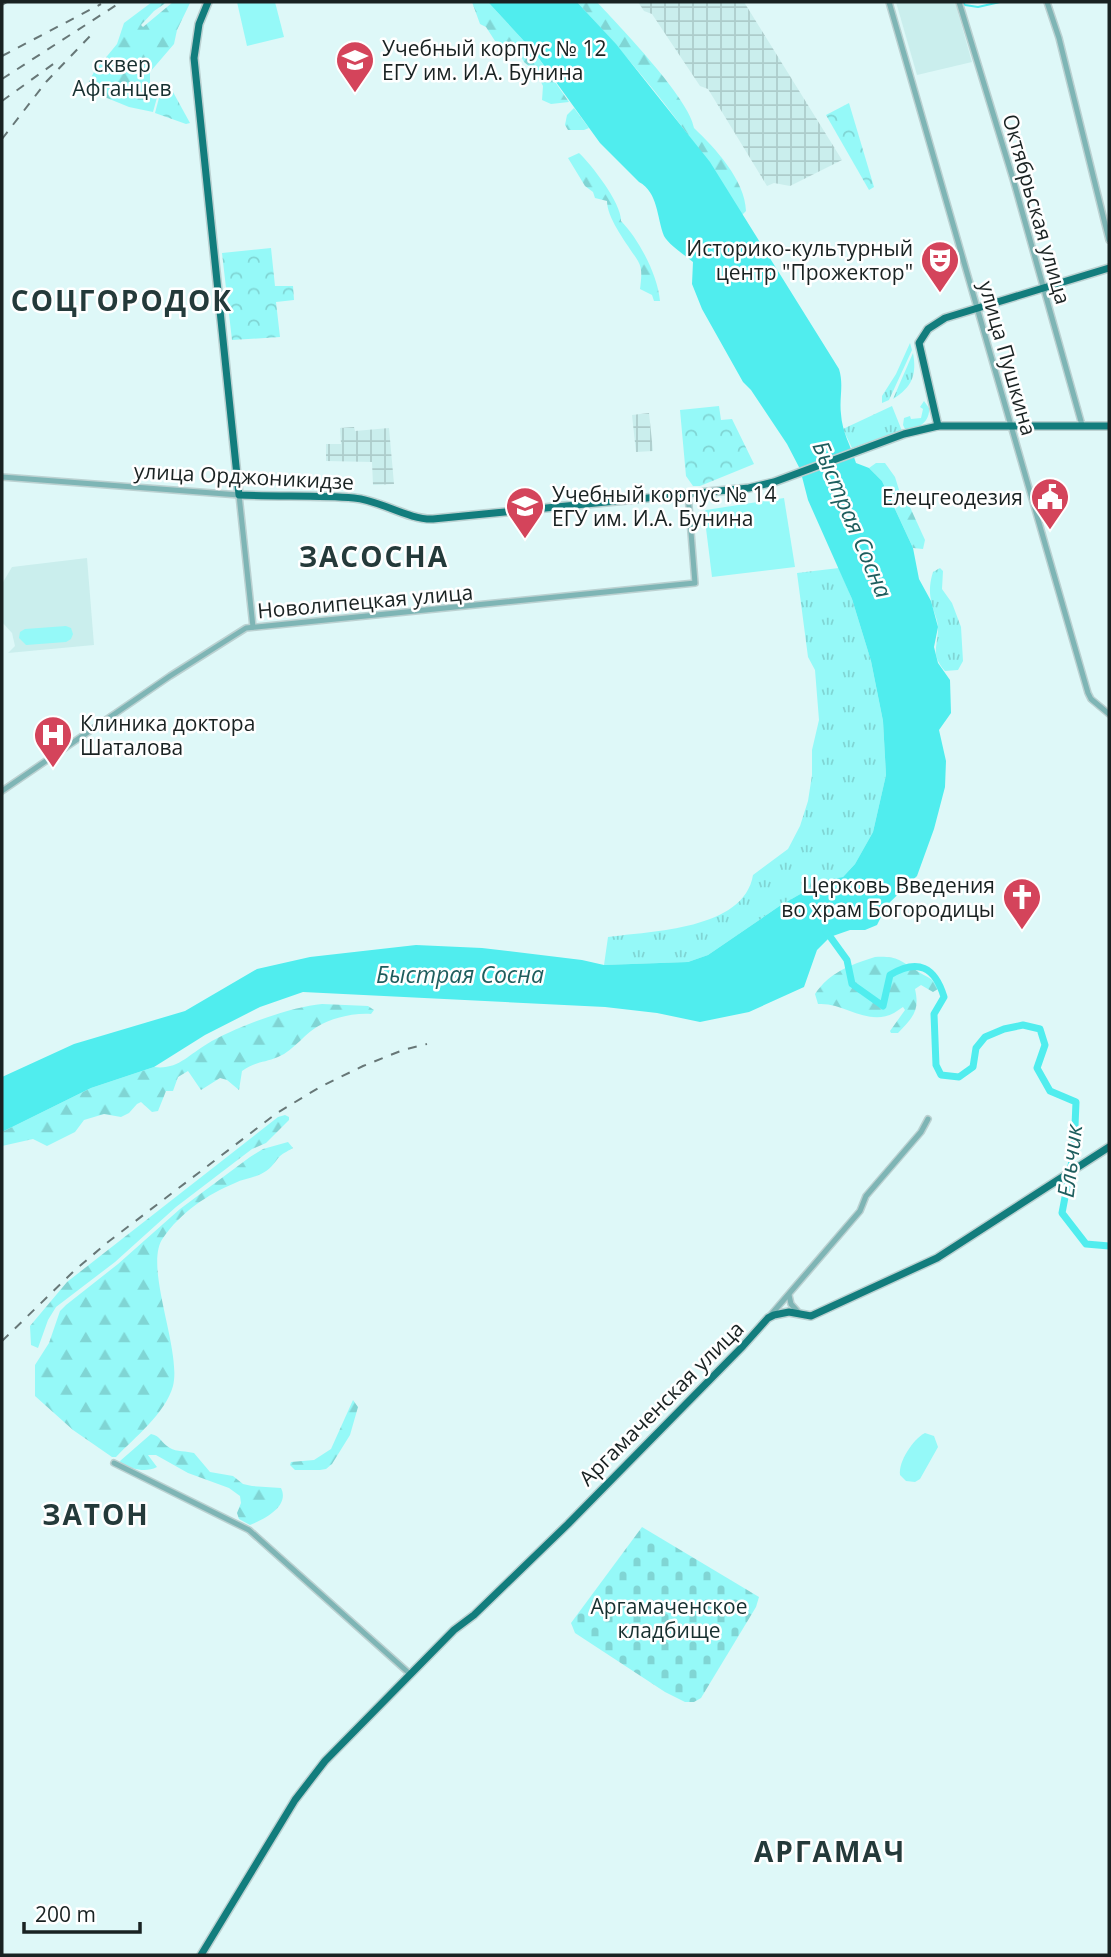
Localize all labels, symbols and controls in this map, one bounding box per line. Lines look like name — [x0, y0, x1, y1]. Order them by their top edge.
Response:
place label: Учебный корпус № 12 ЕГУ им. И.А. Бунина — [382, 34, 606, 86]
school or university icon: Учебный корпус № 12 ЕГУ им. И.А. Бунина — [334, 39, 376, 94]
park label: сквер Афганцев — [72, 50, 172, 102]
street label: Октябрьская улица — [996, 111, 1078, 307]
place label: Историко-культурный центр "Прожектор" — [686, 234, 913, 286]
theatre icon: Историко-культурный центр "Прожектор" — [919, 239, 961, 294]
street label: улица Пушкина — [973, 277, 1043, 439]
district label: СОЦГОРОДОК — [11, 281, 233, 319]
water label: Быстрая Сосна — [805, 435, 901, 603]
street label: улица Орджоникидзе — [133, 456, 355, 496]
public building icon: Елецгеодезия — [1029, 476, 1071, 531]
place label: Учебный корпус № 14 ЕГУ им. И.А. Бунина — [552, 480, 776, 532]
place label: Елецгеодезия — [882, 483, 1023, 511]
school or university icon: Учебный корпус № 14 ЕГУ им. И.А. Бунина — [504, 485, 546, 540]
district label: ЗАСОСНА — [299, 537, 449, 575]
street label: Новолипецкая улица — [256, 578, 474, 624]
place label: Клиника доктора Шаталова — [80, 709, 255, 761]
hospital icon: Клиника доктора Шаталова — [32, 714, 74, 769]
place label: Церковь Введения во храм Богородицы — [781, 871, 995, 923]
church icon: Церковь Введения во храм Богородицы — [1001, 876, 1043, 931]
water label: Быстрая Сосна — [376, 958, 544, 990]
water label: Ельчик — [1049, 1121, 1090, 1199]
street label: Аргамаченская улица — [573, 1315, 749, 1491]
district label: ЗАТОН — [42, 1495, 150, 1533]
park label: Аргамаченское кладбище — [590, 1592, 748, 1644]
district label: АРГАМАЧ — [754, 1832, 906, 1870]
scale bar — [24, 1890, 140, 1934]
text: 200 m — [35, 1900, 96, 1928]

